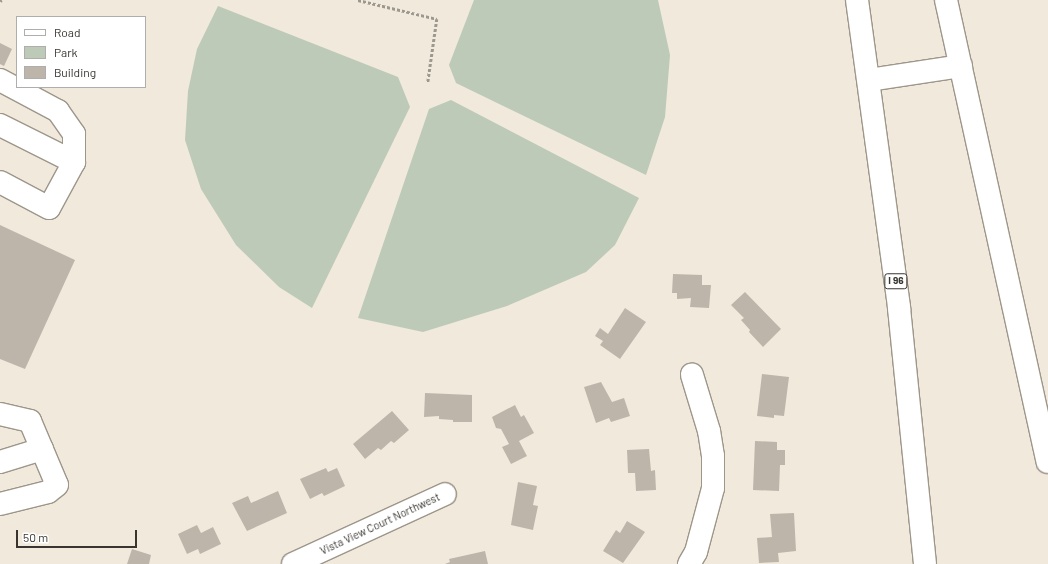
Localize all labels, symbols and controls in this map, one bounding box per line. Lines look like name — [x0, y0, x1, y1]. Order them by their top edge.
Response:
legend — [16, 16, 146, 88]
text: Road — [54, 25, 81, 39]
text: Park — [54, 45, 78, 59]
text: Building — [54, 65, 96, 79]
road number: I 96 — [884, 273, 908, 289]
street label: Vista View Court Northwest — [318, 490, 442, 558]
scale bar — [18, 522, 139, 548]
text: 50 m — [23, 530, 48, 544]

